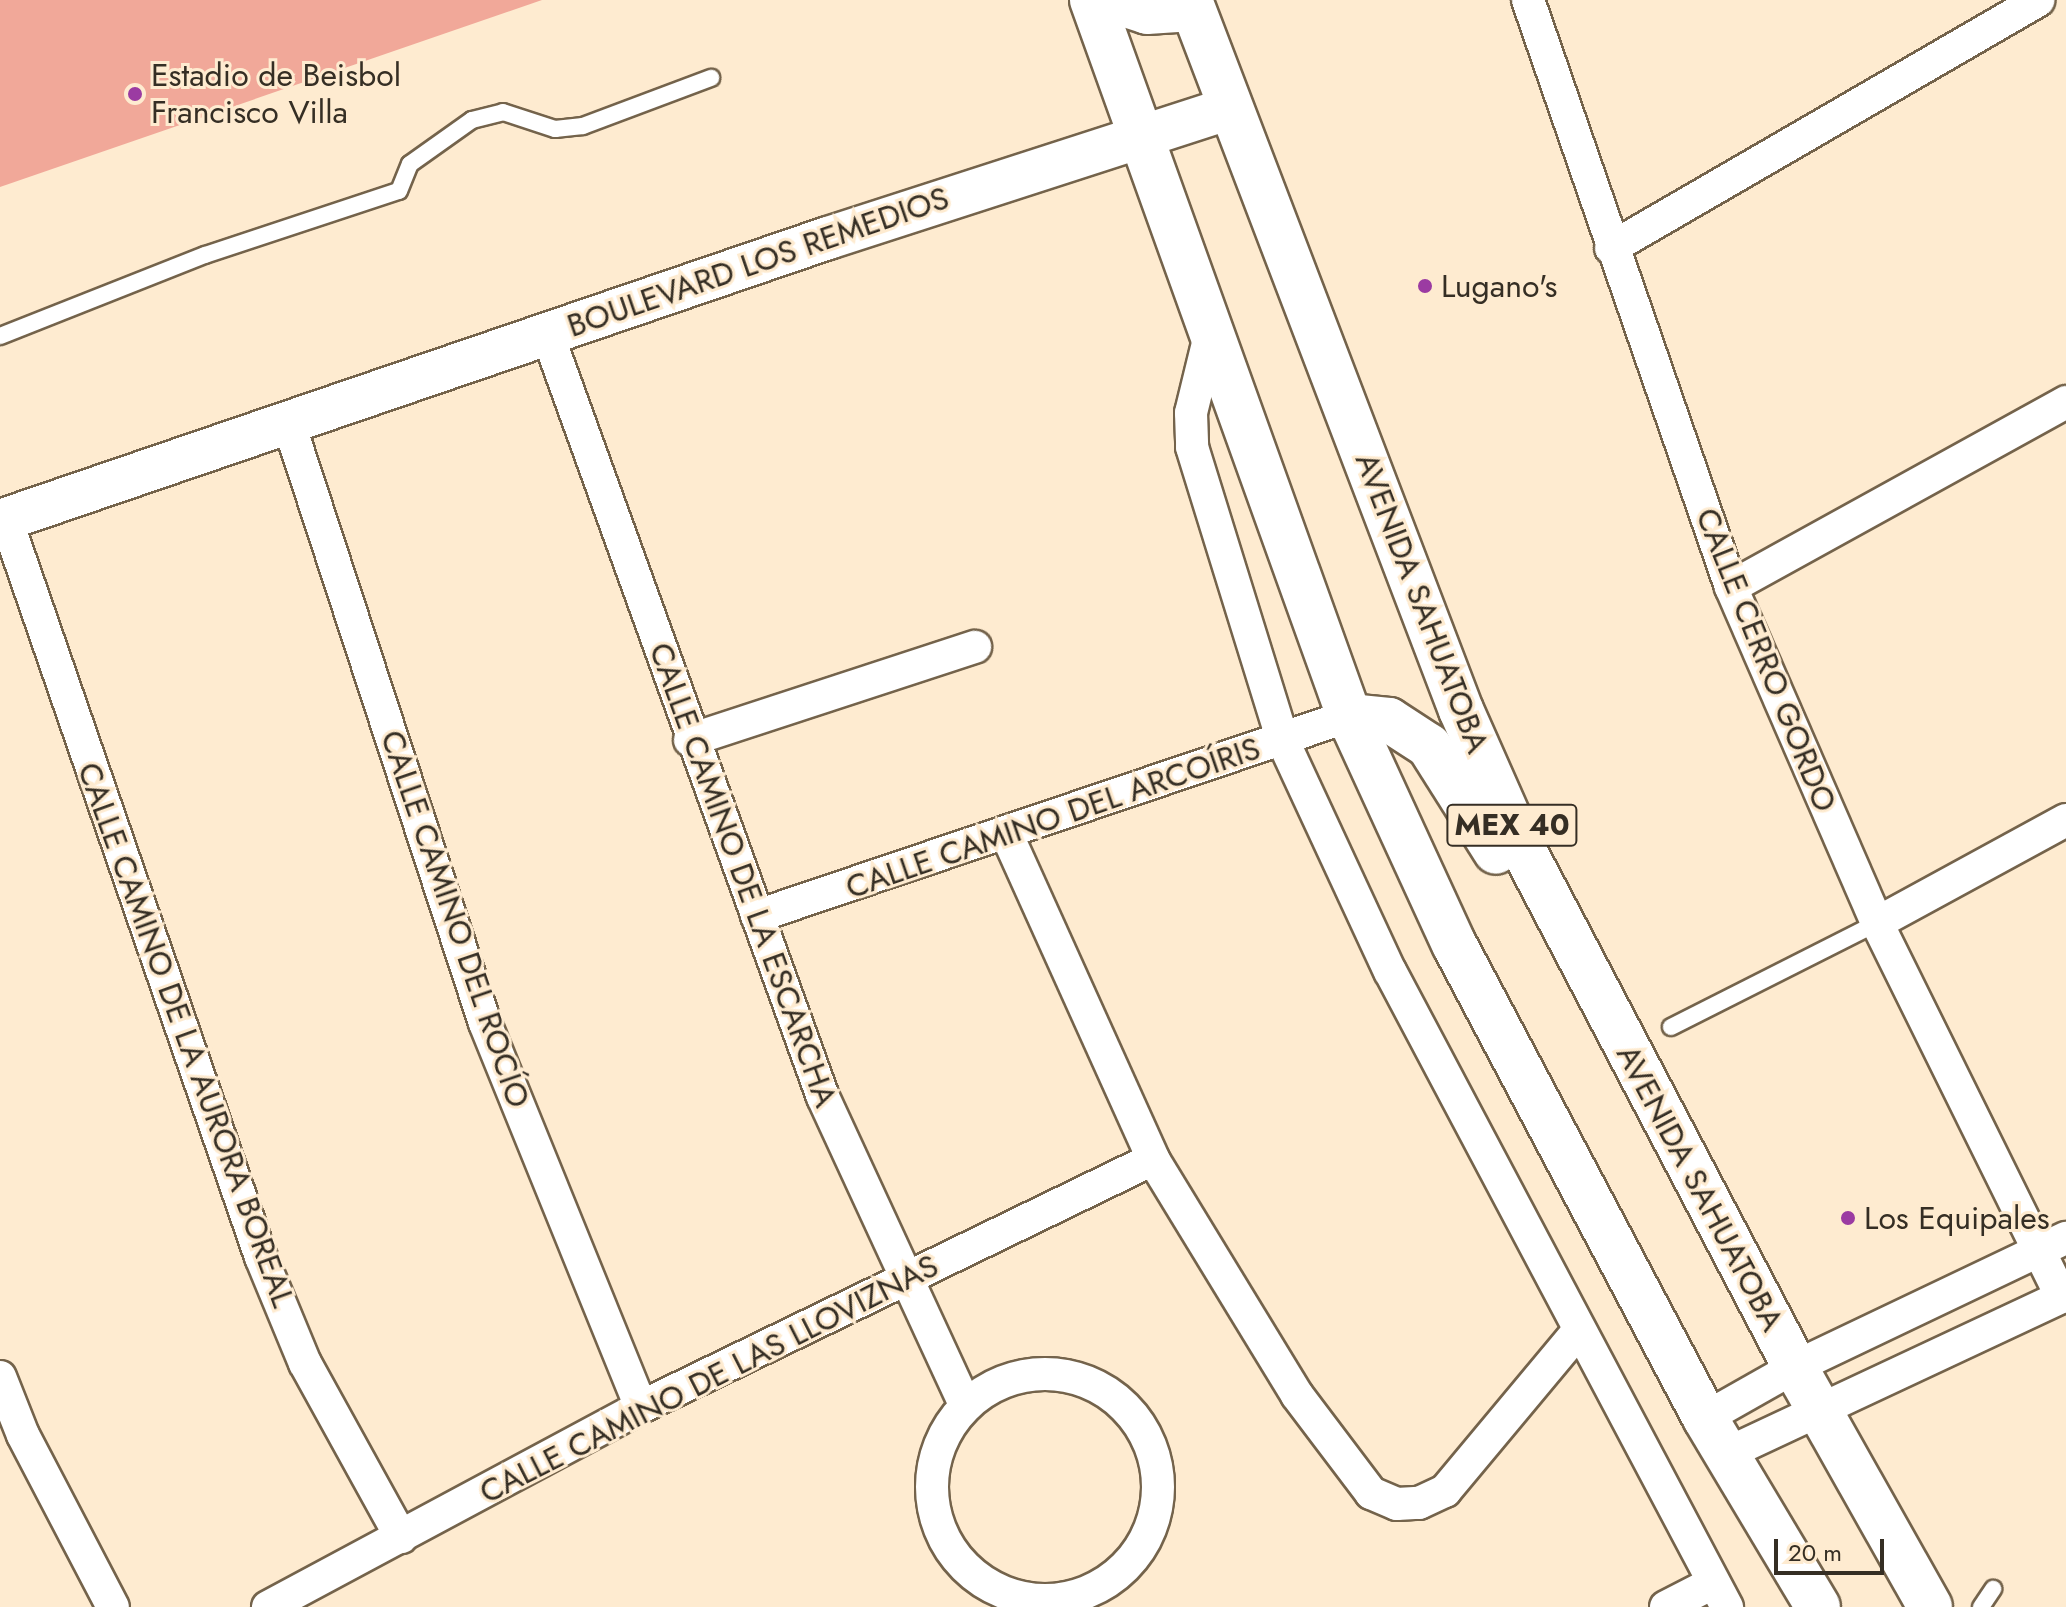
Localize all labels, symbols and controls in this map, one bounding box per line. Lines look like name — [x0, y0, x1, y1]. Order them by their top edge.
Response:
place label: Estadio de Beisbol Francisco Villa — [151, 57, 401, 132]
marker: Estadio de Beisbol Francisco Villa — [126, 85, 144, 103]
street label: BOULEVARD LOS REMEDIOS — [562, 179, 954, 345]
place label: Lugano's — [1441, 267, 1557, 305]
marker: Lugano's — [1416, 277, 1434, 295]
street label: AVENIDA SAHUATOBA — [1347, 448, 1497, 758]
street label: CALLE CERRO GORDO — [1688, 503, 1844, 817]
street label: CALLE CAMINO DE LA ESCARCHA — [641, 638, 845, 1112]
street label: CALLE CAMINO DEL ROCÍO — [372, 725, 538, 1113]
street label: CALLE CAMINO DEL ARCOÍRIS — [841, 729, 1265, 907]
street label: CALLE CAMINO DE LA AURORA BOREAL — [69, 757, 303, 1313]
road number: MEX 40 — [1446, 799, 1578, 851]
street label: AVENIDA SAHUATOBA — [1608, 1038, 1792, 1338]
place label: Los Equipales — [1864, 1199, 2050, 1237]
marker: Los Equipales — [1839, 1209, 1857, 1227]
street label: CALLE CAMINO DE LAS LLOVIZNAS — [473, 1246, 945, 1512]
scale bar — [1778, 1523, 1888, 1573]
text: 20 m — [1788, 1535, 1842, 1570]

